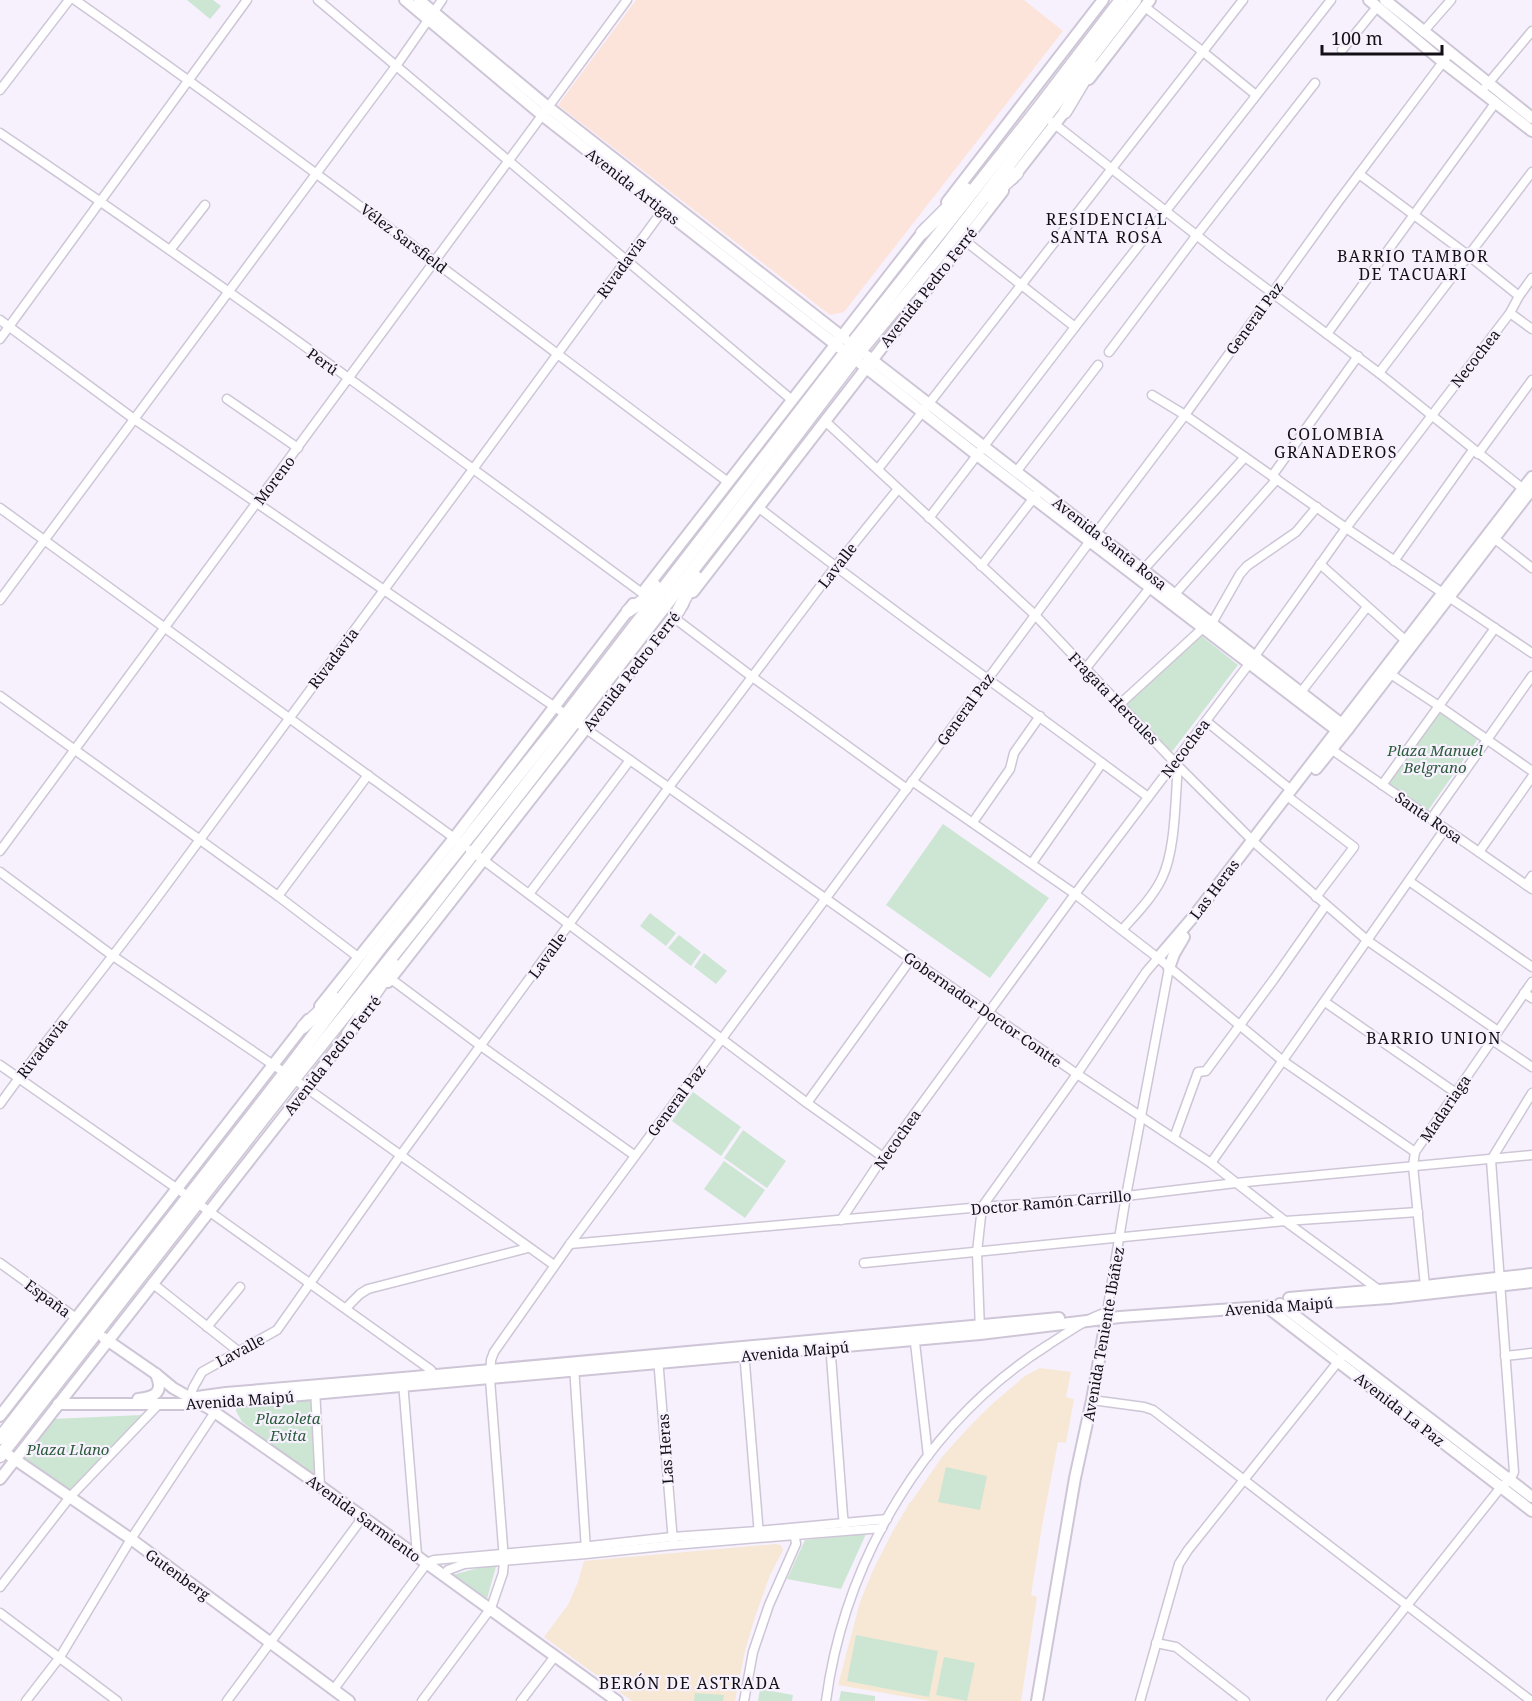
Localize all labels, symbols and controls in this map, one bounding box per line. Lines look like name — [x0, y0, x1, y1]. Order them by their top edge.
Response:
scale bar — [1322, 18, 1442, 56]
text: 100 m — [1331, 26, 1383, 50]
street label: Avenida Artigas — [582, 143, 684, 229]
street label: Vélez Sarsfield — [357, 199, 451, 277]
district label: RESIDENCIAL SANTA ROSA — [1046, 208, 1168, 248]
street label: Avenida Pedro Ferré — [875, 223, 981, 351]
street label: Rivadavia — [592, 232, 650, 302]
district label: BARRIO TAMBOR DE TACUARI — [1337, 245, 1489, 285]
street label: General Paz — [1221, 278, 1287, 358]
street label: Necochea — [1446, 325, 1504, 391]
street label: Perú — [303, 343, 343, 379]
district label: COLOMBIA GRANADEROS — [1274, 423, 1398, 463]
street label: Moreno — [249, 452, 299, 508]
street label: Avenida Santa Rosa — [1049, 492, 1171, 594]
street label: Lavalle — [813, 538, 861, 592]
street label: Avenida Pedro Ferré — [578, 607, 684, 735]
street label: Rivadavia — [304, 623, 362, 693]
street label: Fragata Hercules — [1065, 647, 1164, 749]
street label: General Paz — [932, 669, 998, 749]
street label: Necochea — [1156, 714, 1214, 782]
park label: Plaza Manuel Belgrano — [1386, 740, 1483, 777]
street label: Santa Rosa — [1391, 787, 1467, 847]
street label: Las Heras — [1185, 855, 1243, 923]
street label: Lavalle — [524, 928, 570, 982]
street label: Gobernador Doctor Contte — [900, 947, 1066, 1071]
street label: Avenida Pedro Ferré — [279, 991, 385, 1119]
street label: Rivadavia — [12, 1014, 72, 1082]
district label: BARRIO UNION — [1366, 1027, 1502, 1049]
street label: General Paz — [642, 1060, 710, 1140]
street label: Madariaga — [1415, 1070, 1475, 1146]
street label: Necochea — [869, 1105, 925, 1173]
street label: Doctor Ramón Carrillo — [970, 1185, 1132, 1219]
street label: Avenida Teniente Ibáñez — [1078, 1245, 1128, 1423]
street label: España — [21, 1275, 75, 1321]
street label: Avenida Maipú — [1224, 1292, 1334, 1320]
street label: Lavalle — [212, 1329, 268, 1371]
street label: Avenida Maipú — [740, 1336, 850, 1366]
street label: Avenida La Paz — [1351, 1367, 1449, 1451]
street label: Avenida Maipú — [185, 1386, 295, 1414]
park label: Plazoleta Evita — [255, 1408, 321, 1445]
street label: Las Heras — [653, 1413, 677, 1485]
park label: Plaza Llano — [26, 1439, 109, 1459]
street label: Avenida Sarmiento — [303, 1470, 425, 1566]
street label: Gutenberg — [142, 1544, 214, 1604]
district label: BERÓN DE ASTRADA — [599, 1672, 781, 1694]

